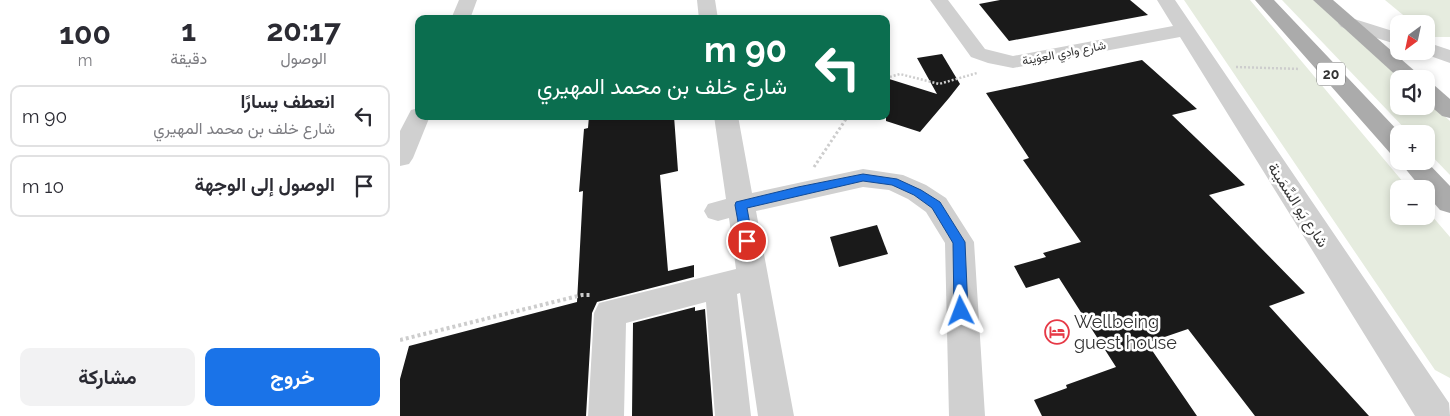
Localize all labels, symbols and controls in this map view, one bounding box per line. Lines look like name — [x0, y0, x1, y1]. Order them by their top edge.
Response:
text: 1 — [181, 13, 196, 48]
text: 20:17 — [266, 13, 341, 48]
north arrow — [1390, 15, 1435, 60]
map controls — [1390, 15, 1435, 225]
text: 100 — [59, 16, 111, 51]
text: 90 m — [704, 29, 787, 70]
icon: left — [805, 35, 870, 100]
street label: شارع وادِي العِوَينة — [1021, 38, 1108, 71]
text: دقيقة — [170, 49, 207, 68]
text: الوصول — [280, 49, 327, 68]
text: m — [78, 51, 92, 70]
road number: 20 — [1317, 62, 1345, 86]
button: sound — [1390, 70, 1435, 115]
text: شارع خلف بن محمد المهيري — [537, 73, 787, 99]
text: انعطف يسارًا — [241, 90, 335, 112]
icon: left — [350, 102, 378, 130]
text: 90 m — [22, 105, 67, 127]
text: شارع خلف بن محمد المهيري — [153, 119, 335, 138]
button: + — [1390, 125, 1435, 170]
street label: شارع يَو السِّمَينة — [1262, 159, 1332, 252]
icon: arrive — [350, 172, 378, 200]
text: الوصول إلى الوجهة — [195, 173, 335, 195]
text: 10 m — [22, 175, 64, 197]
button: − — [1390, 180, 1435, 225]
pin — [726, 220, 768, 262]
icon: arrive — [733, 227, 761, 255]
position arrow — [934, 284, 986, 336]
place label: Wellbeing guest house — [1074, 311, 1177, 353]
hotel icon: Wellbeing guest house — [1044, 319, 1070, 345]
button: مشاركة — [20, 348, 195, 406]
button: خروج — [205, 348, 380, 406]

